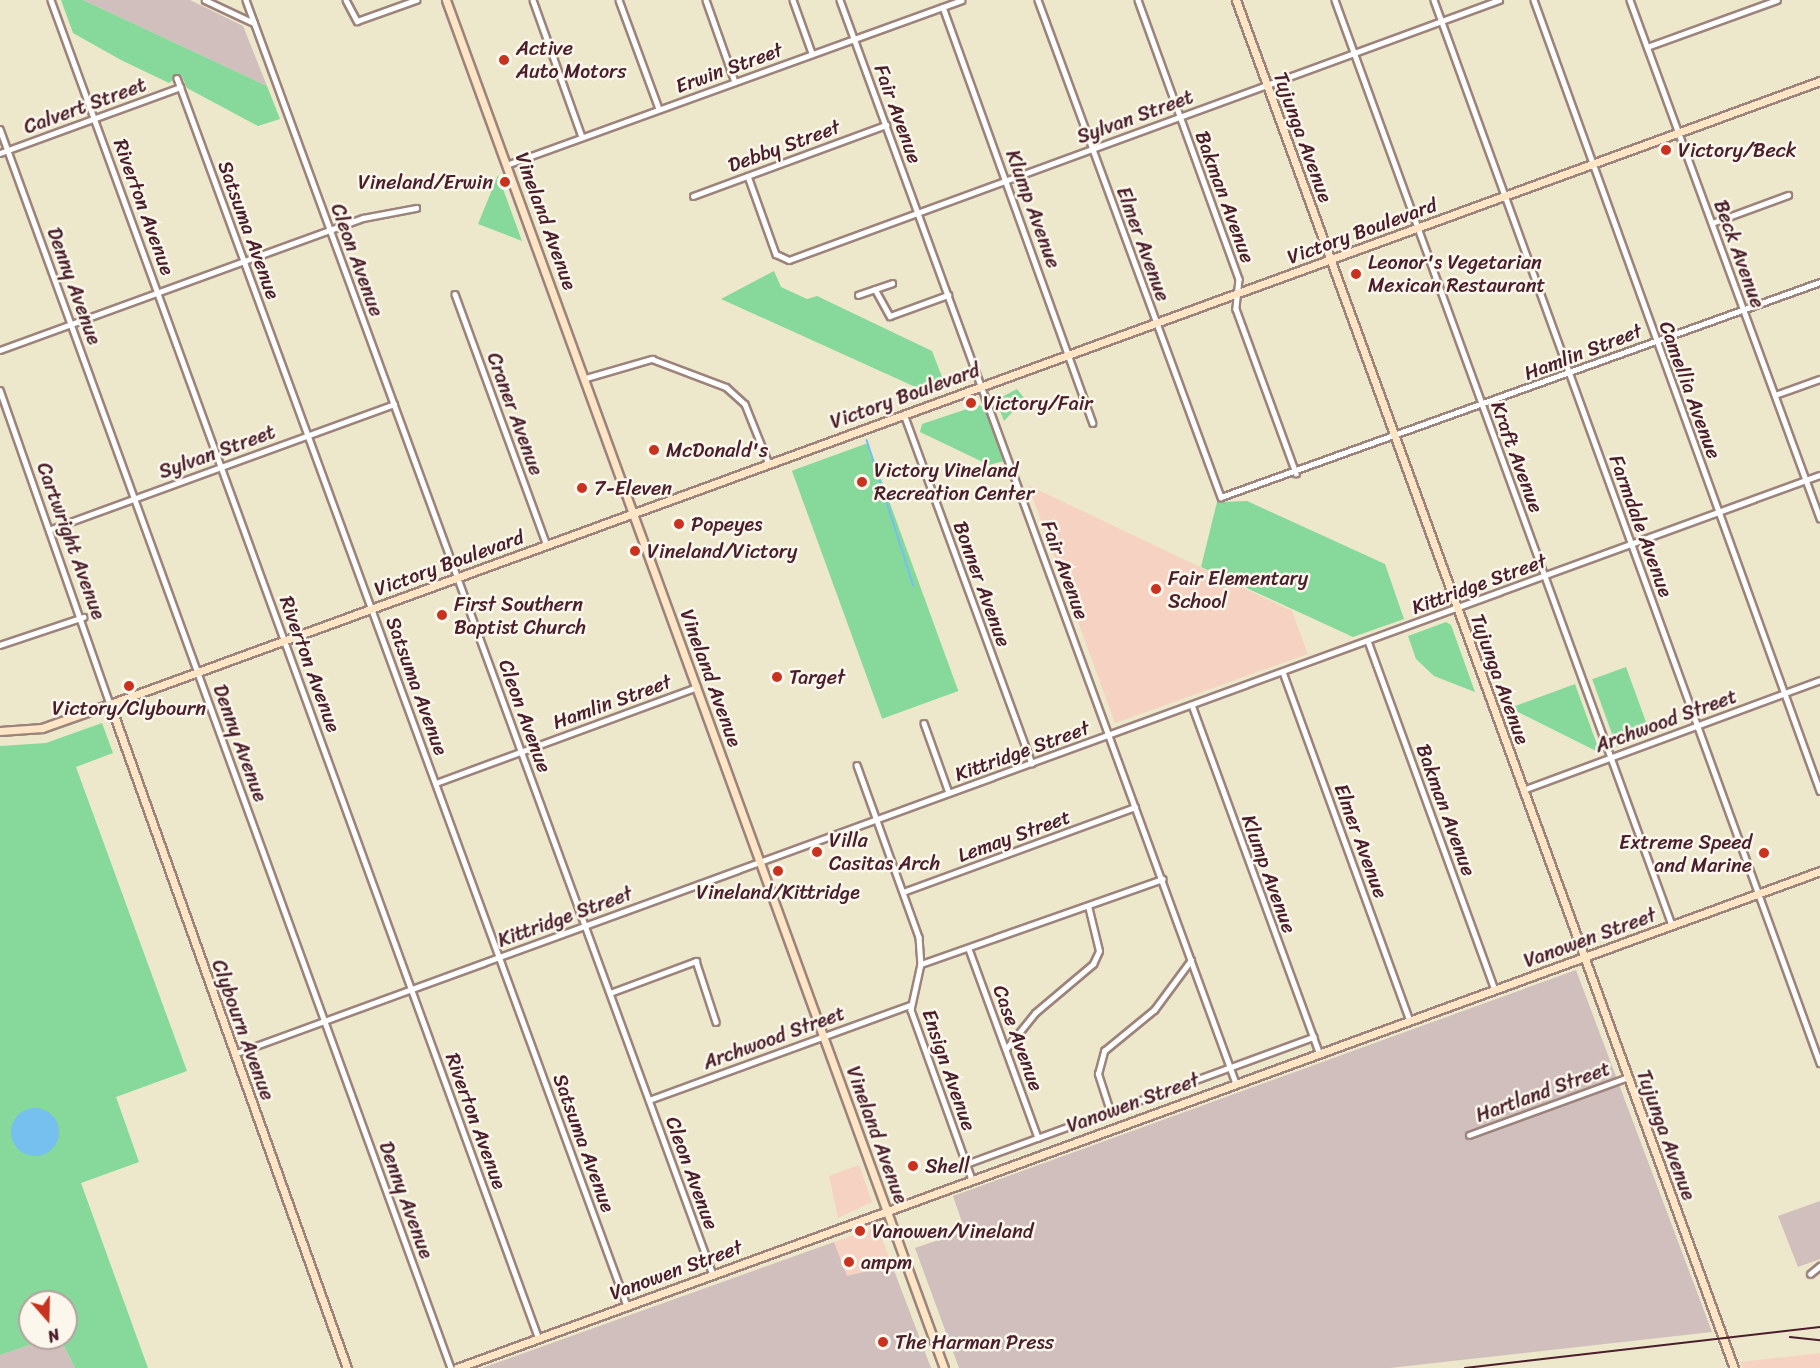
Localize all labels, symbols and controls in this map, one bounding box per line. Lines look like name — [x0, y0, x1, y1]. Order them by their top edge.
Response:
place label: Active Auto Motors — [516, 36, 626, 83]
street label: Erwin Street — [672, 37, 786, 99]
marker: Active Auto Motors — [497, 53, 511, 67]
street label: Fair Avenue — [869, 61, 927, 167]
street label: Tujunga Avenue — [1268, 68, 1338, 206]
street label: Calvert Street — [21, 73, 149, 139]
street label: Sylvan Street — [1074, 85, 1196, 149]
street label: Debby Street — [725, 115, 843, 177]
street label: Bakman Avenue — [1190, 128, 1260, 266]
street label: Riverton Avenue — [108, 136, 180, 278]
place label: Victory/Beck — [1678, 138, 1796, 162]
marker: Victory/Beck — [1659, 143, 1673, 157]
street label: Klump Avenue — [1001, 147, 1065, 271]
street label: Vineland Avenue — [510, 149, 582, 293]
street label: Satsuma Avenue — [213, 157, 285, 303]
place label: Vineland/Erwin — [358, 170, 493, 194]
marker: Vineland/Erwin — [498, 175, 512, 189]
street label: Elmer Avenue — [1111, 184, 1175, 304]
street label: Victory Boulevard — [1284, 193, 1440, 269]
street label: Beck Avenue — [1708, 197, 1770, 311]
street label: Cleon Avenue — [325, 200, 389, 320]
street label: Denny Avenue — [42, 224, 106, 348]
place label: Leonor's Vegetarian Mexican Restaurant — [1368, 250, 1545, 297]
marker: Leonor's Vegetarian Mexican Restaurant — [1349, 267, 1363, 281]
street label: Hamlin Street — [1520, 318, 1646, 386]
street label: Camellia Avenue — [1654, 318, 1726, 462]
street label: Craner Avenue — [482, 349, 548, 479]
street label: Victory Boulevard — [827, 358, 983, 434]
place label: Victory/Fair — [983, 391, 1092, 415]
marker: Victory/Fair — [964, 396, 978, 410]
street label: Kraft Avenue — [1486, 398, 1548, 516]
street label: Sylvan Street — [156, 420, 278, 484]
place label: McDonald's — [666, 438, 768, 462]
marker: McDonald's — [647, 443, 661, 457]
street label: Farmdale Avenue — [1604, 452, 1678, 600]
place label: Victory Vineland Recreation Center — [874, 458, 1035, 505]
street label: Cartwright Avenue — [31, 459, 111, 623]
marker: Victory Vineland Recreation Center — [855, 475, 869, 489]
place label: 7-Eleven — [594, 476, 672, 500]
marker: 7-Eleven — [575, 481, 589, 495]
place label: Popeyes — [691, 512, 762, 536]
marker: Popeyes — [672, 517, 686, 531]
street label: Fair Avenue — [1036, 517, 1094, 623]
street label: Bonner Avenue — [948, 518, 1016, 650]
street label: Victory Boulevard — [371, 525, 527, 601]
place label: Vineland/Victory — [647, 539, 797, 563]
marker: Vineland/Victory — [628, 544, 642, 558]
street label: Kittridge Street — [1408, 549, 1550, 619]
place label: Fair Elementary School — [1168, 566, 1309, 613]
marker: Fair Elementary School — [1149, 582, 1163, 596]
place label: First Southern Baptist Church — [454, 592, 586, 639]
street label: Riverton Avenue — [274, 593, 346, 735]
street label: Vineland Avenue — [675, 606, 747, 750]
marker: First Southern Baptist Church — [435, 608, 449, 622]
street label: Tujunga Avenue — [1465, 610, 1535, 748]
street label: Satsuma Avenue — [381, 613, 453, 759]
street label: Cleon Avenue — [493, 656, 557, 776]
place label: Target — [789, 665, 845, 689]
street label: Hamlin Street — [549, 669, 675, 735]
marker: Target — [770, 670, 784, 684]
marker: Victory/Clybourn — [122, 679, 136, 693]
street label: Denny Avenue — [208, 681, 272, 805]
street label: Archwood Street — [1592, 684, 1740, 758]
place label: Victory/Clybourn — [52, 696, 206, 720]
street label: Kittridge Street — [951, 716, 1093, 786]
street label: Bakman Avenue — [1411, 741, 1481, 879]
street label: Elmer Avenue — [1329, 781, 1393, 901]
street label: Lemay Street — [954, 804, 1074, 868]
street label: Klump Avenue — [1237, 812, 1301, 936]
place label: Villa Casitas Arch — [829, 828, 940, 875]
place label: Extreme Speed and Marine — [1618, 830, 1752, 877]
marker: Villa Casitas Arch — [810, 845, 824, 859]
marker: Extreme Speed and Marine — [1757, 846, 1771, 860]
marker: Vineland/Kittridge — [771, 864, 785, 878]
place label: Vineland/Kittridge — [696, 880, 860, 904]
street label: Kittridge Street — [494, 882, 636, 952]
street label: Vanowen Street — [1521, 903, 1659, 973]
street label: Clybourn Avenue — [206, 956, 280, 1104]
street label: Case Avenue — [988, 982, 1048, 1094]
street label: Archwood Street — [700, 1001, 848, 1075]
street label: Ensign Avenue — [917, 1006, 981, 1134]
street label: Riverton Avenue — [440, 1050, 512, 1192]
street label: Hartland Street — [1472, 1057, 1614, 1127]
street label: Vineland Avenue — [841, 1063, 913, 1207]
street label: Tujunga Avenue — [1631, 1066, 1701, 1204]
street label: Vanowen Street — [1064, 1068, 1202, 1138]
street label: Satsuma Avenue — [548, 1070, 620, 1216]
street label: Cleon Avenue — [660, 1113, 724, 1233]
street label: Denny Avenue — [374, 1138, 438, 1262]
place label: Shell — [925, 1154, 970, 1178]
marker: Shell — [906, 1159, 920, 1173]
place label: Vanowen/Vineland — [872, 1219, 1033, 1243]
marker: Vanowen/Vineland — [853, 1224, 867, 1238]
street label: Vanowen Street — [607, 1235, 745, 1305]
place label: ampm — [861, 1250, 912, 1274]
marker: ampm — [842, 1255, 856, 1269]
north arrow — [18, 1290, 78, 1350]
text: N — [43, 1320, 64, 1351]
place label: The Harman Press — [895, 1330, 1054, 1354]
marker: The Harman Press — [876, 1335, 890, 1349]

